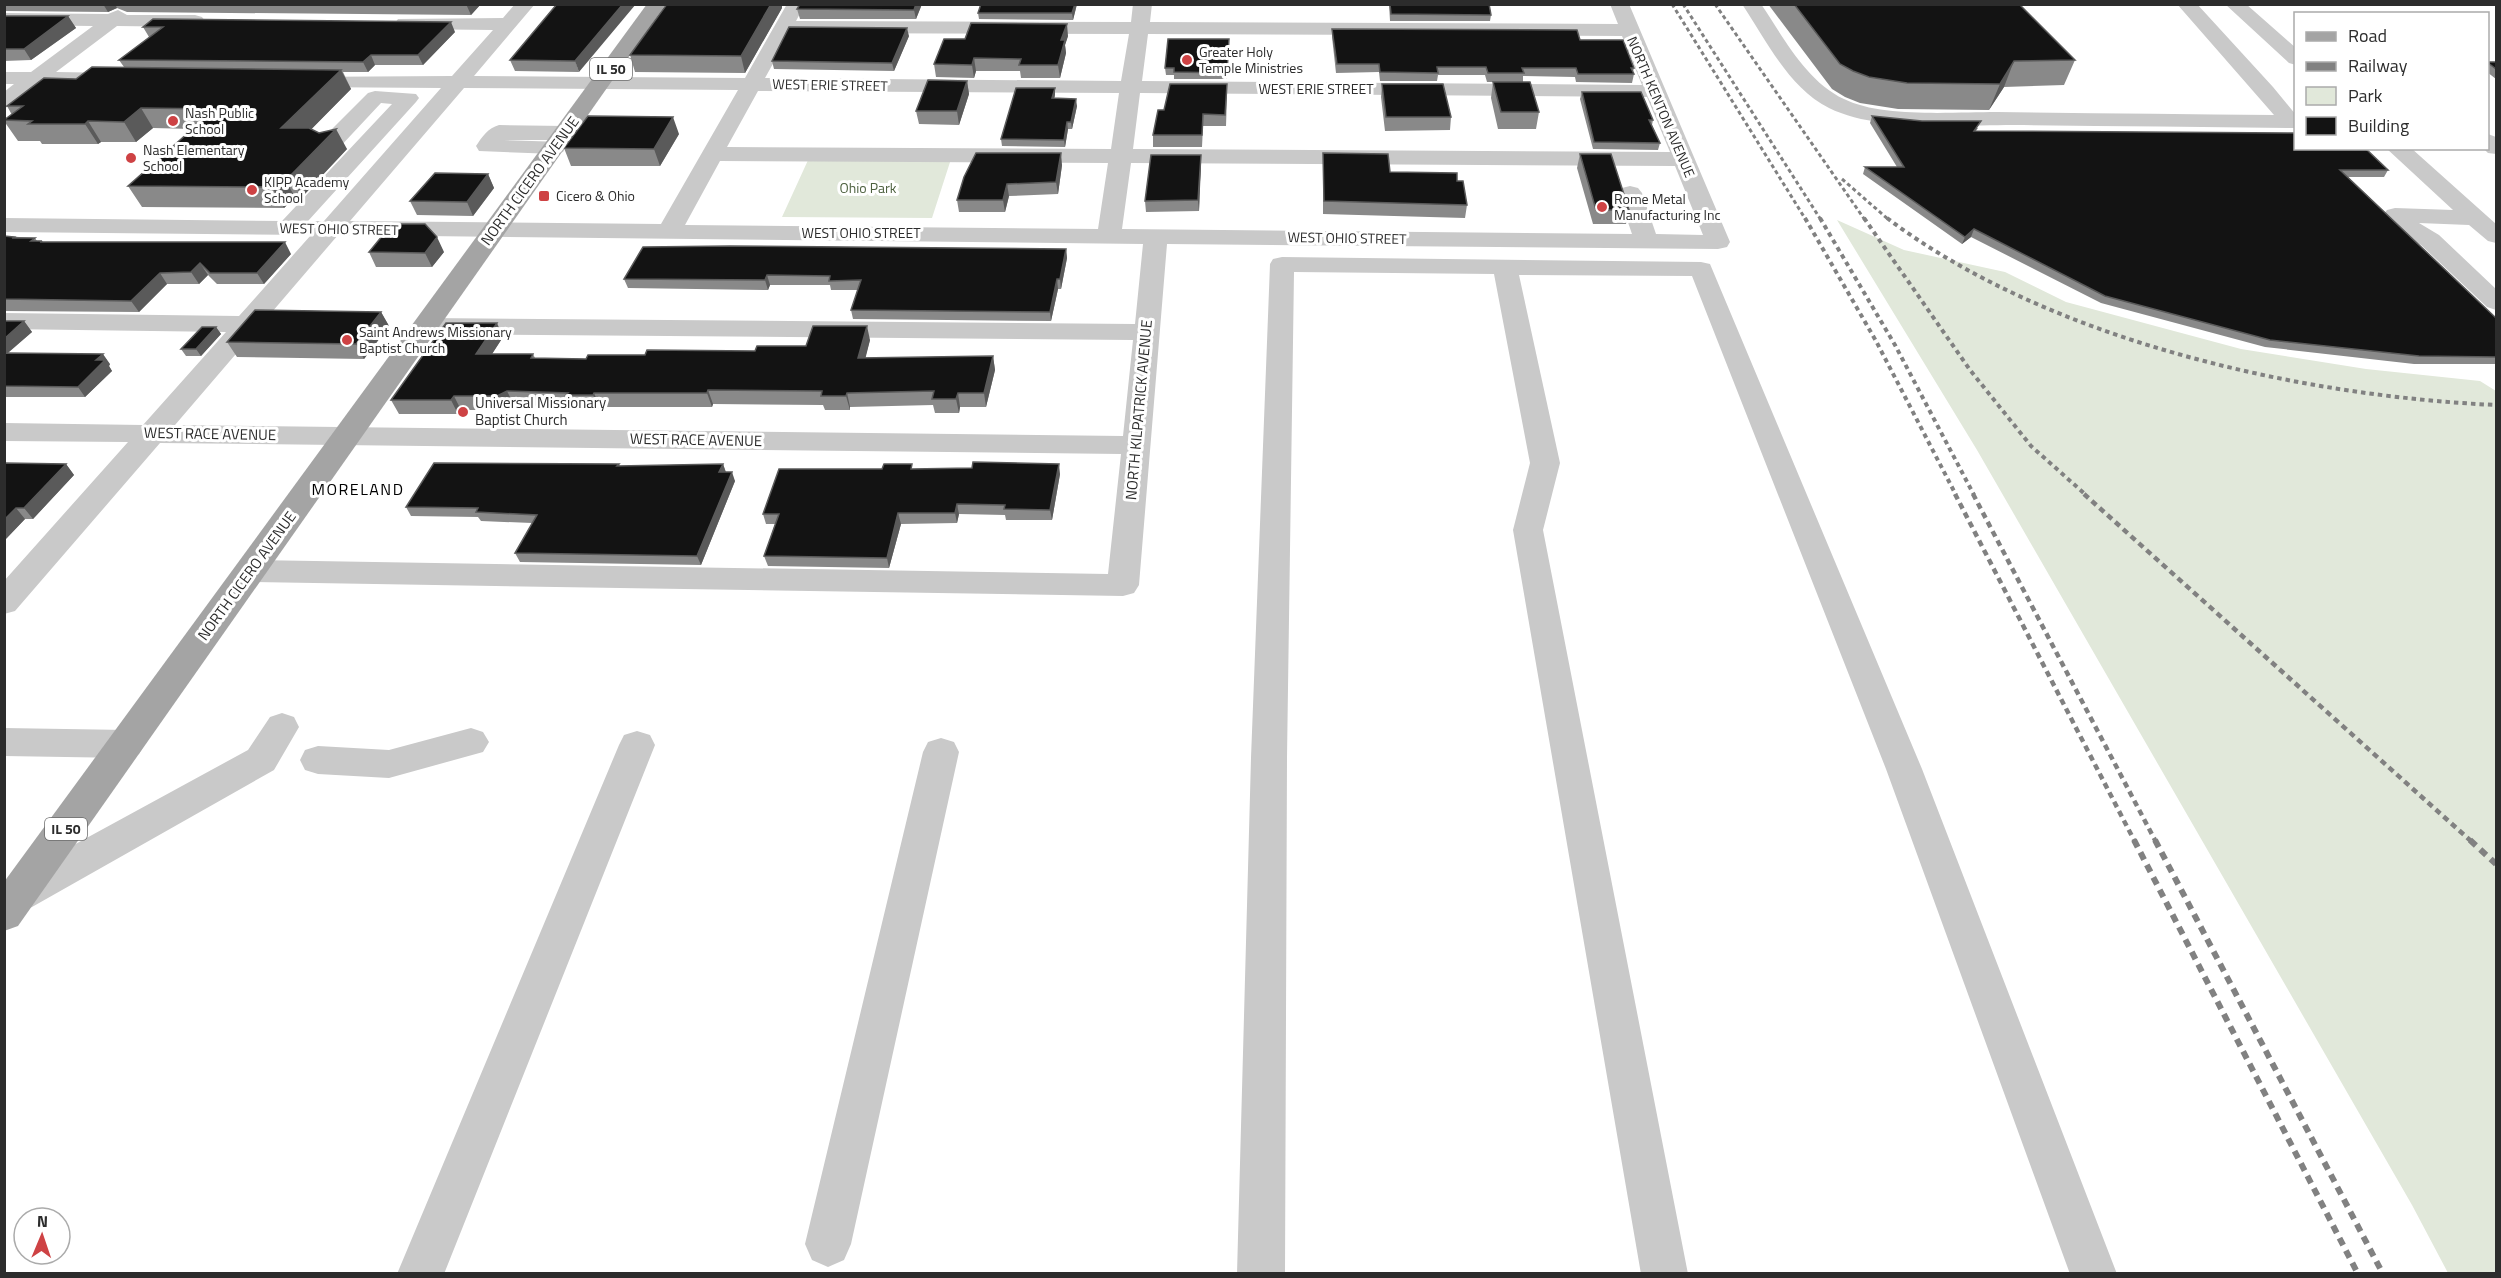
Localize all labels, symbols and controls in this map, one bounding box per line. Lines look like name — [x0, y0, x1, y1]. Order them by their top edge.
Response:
legend — [2294, 12, 2489, 150]
text: Road — [2348, 22, 2387, 49]
street label: NORTH KENTON AVENUE — [1622, 33, 1701, 181]
place label: Greater Holy Temple Ministries — [1199, 41, 1303, 78]
text: Railway — [2348, 52, 2408, 79]
marker: Greater Holy Temple Ministries — [1180, 53, 1194, 67]
road number: IL 50 — [590, 58, 632, 80]
street label: WEST ERIE STREET — [772, 73, 888, 96]
street label: WEST ERIE STREET — [1258, 78, 1374, 99]
text: Park — [2348, 82, 2383, 109]
place label: Nash Public School — [185, 102, 254, 139]
street label: NORTH CICERO AVENUE — [475, 111, 584, 250]
text: Building — [2348, 112, 2409, 139]
marker: Nash Public School — [166, 114, 180, 128]
place label: Nash Elementary School — [143, 139, 245, 176]
marker: Nash Elementary School — [124, 151, 138, 165]
place label: KIPP Academy School — [264, 171, 350, 208]
park label: Ohio Park — [839, 177, 897, 198]
marker: KIPP Academy School — [245, 183, 259, 197]
place label: Cicero & Ohio — [556, 185, 635, 206]
place label: Rome Metal Manufacturing Inc — [1614, 188, 1721, 225]
marker: Cicero & Ohio — [537, 189, 551, 203]
marker: Rome Metal Manufacturing Inc — [1595, 200, 1609, 214]
street label: WEST OHIO STREET — [279, 217, 399, 240]
street label: WEST OHIO STREET — [801, 222, 921, 243]
street label: WEST OHIO STREET — [1287, 226, 1407, 249]
street label: NORTH KILPATRICK AVENUE — [1119, 319, 1158, 501]
place label: Saint Andrews Missionary Baptist Church — [359, 321, 512, 358]
marker: Saint Andrews Missionary Baptist Church — [340, 333, 354, 347]
place label: Universal Missionary Baptist Church — [475, 391, 606, 431]
marker: Universal Missionary Baptist Church — [456, 405, 470, 419]
street label: WEST RACE AVENUE — [144, 421, 276, 446]
street label: WEST RACE AVENUE — [630, 427, 762, 452]
district label: MORELAND — [311, 477, 405, 501]
street label: NORTH CICERO AVENUE — [192, 506, 301, 645]
road number: IL 50 — [45, 818, 87, 840]
north arrow — [12, 1206, 72, 1266]
text: N — [37, 1209, 48, 1233]

